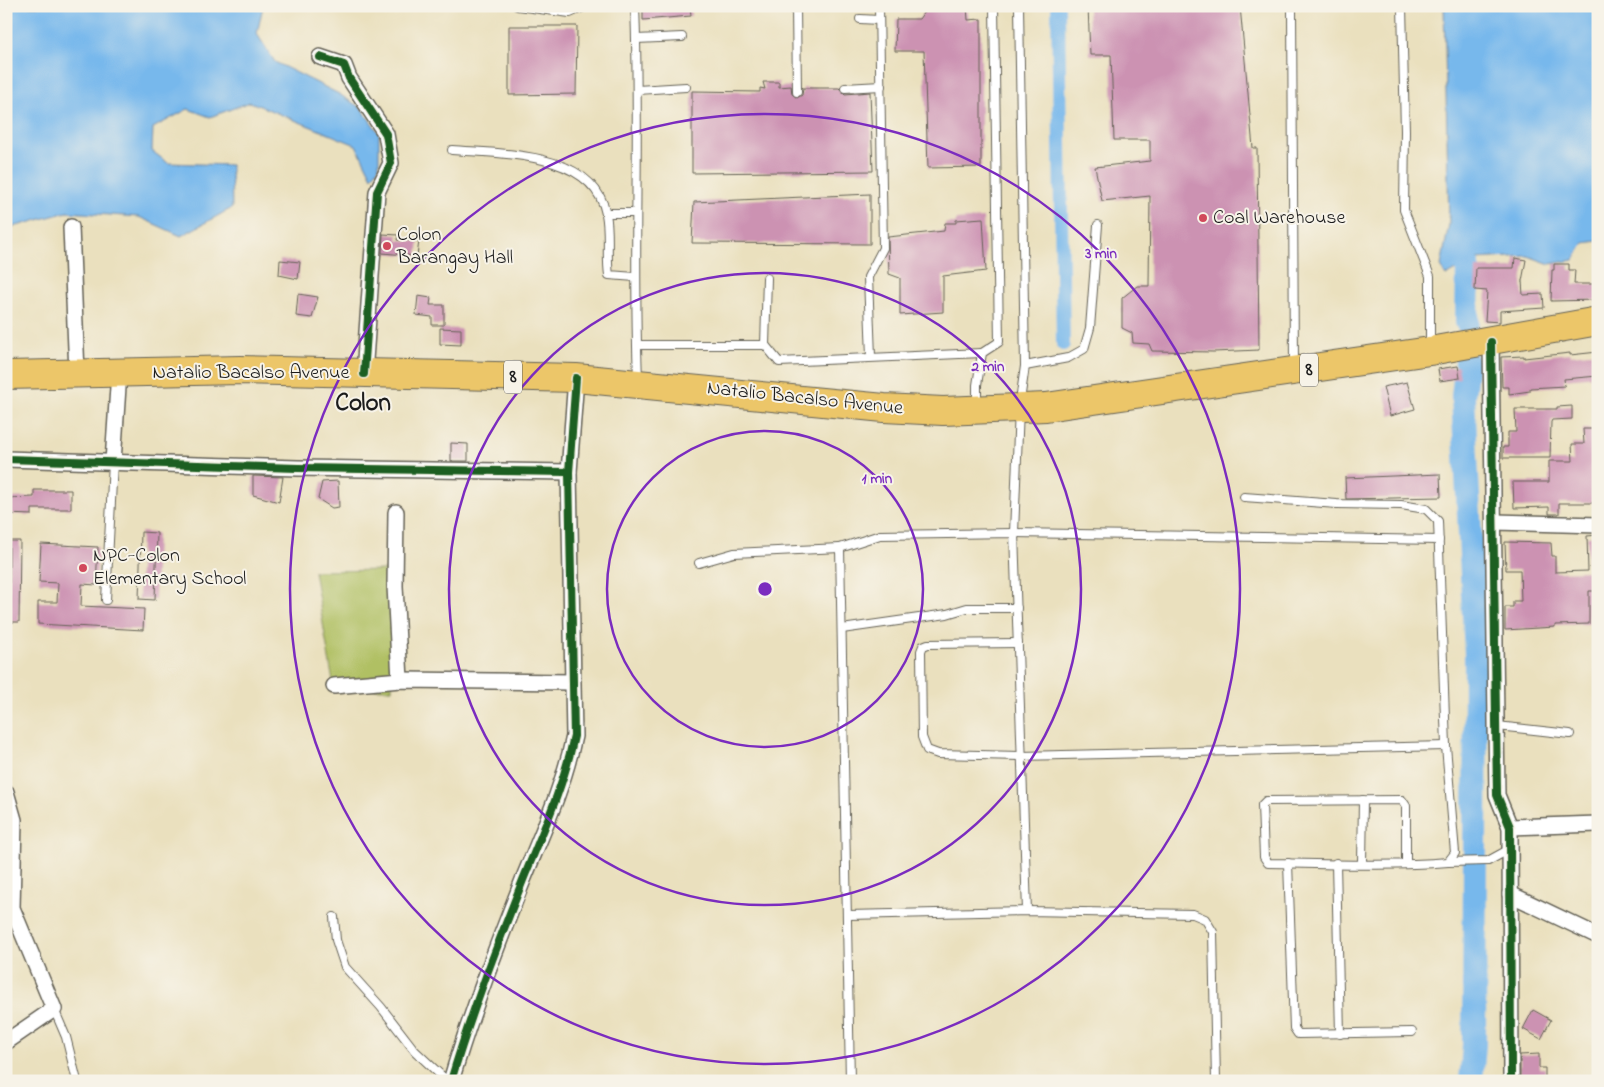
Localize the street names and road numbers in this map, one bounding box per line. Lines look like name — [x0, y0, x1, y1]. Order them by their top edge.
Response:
road number: 8 — [1300, 354, 1318, 386]
street label: Natalio Bacalso Avenue — [153, 359, 349, 388]
road number: 8 — [504, 361, 522, 394]
street label: Natalio Bacalso Avenue — [706, 374, 904, 424]

